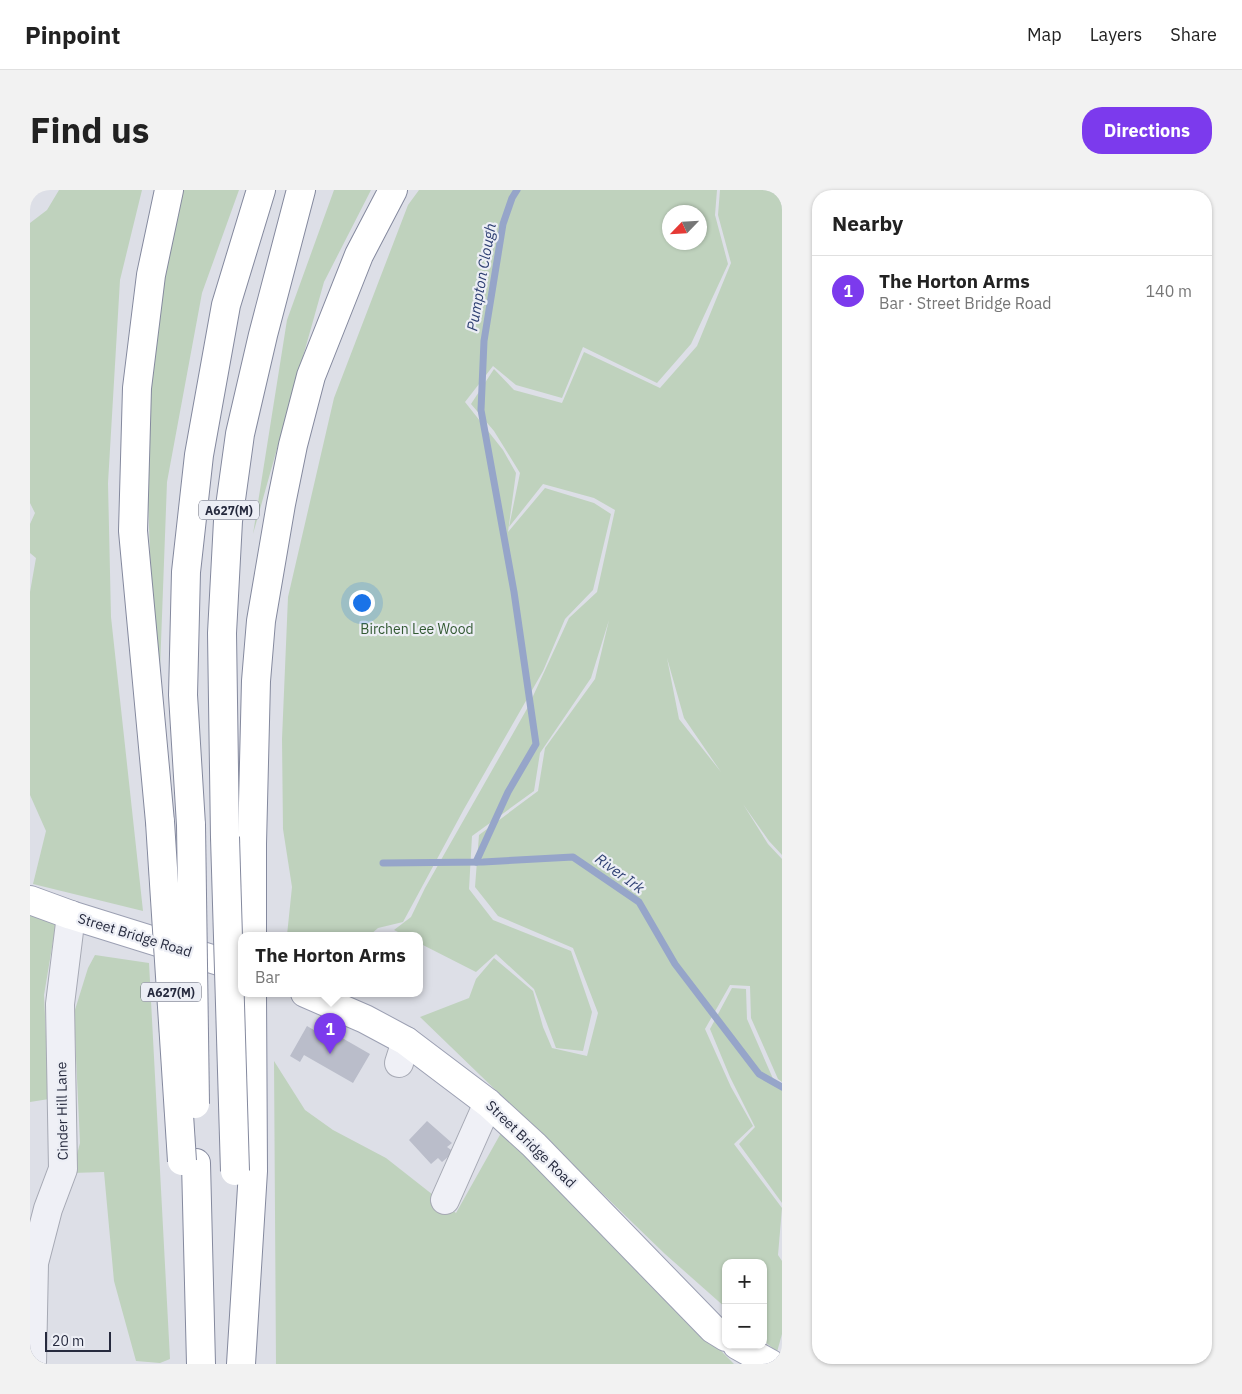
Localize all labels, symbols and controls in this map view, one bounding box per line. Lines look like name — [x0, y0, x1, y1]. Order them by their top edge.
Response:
text: Pinpoint — [25, 19, 120, 51]
text: Map — [1027, 23, 1062, 46]
text: Layers — [1090, 23, 1142, 46]
text: Share — [1170, 23, 1217, 46]
text: Find us — [30, 107, 149, 153]
button: Directions — [1082, 107, 1212, 154]
north arrow — [662, 205, 707, 250]
text: Nearby — [832, 209, 903, 237]
water label: Pumpton Clough — [462, 222, 500, 332]
text: The Horton Arms — [879, 269, 1030, 293]
text: 1 — [843, 281, 853, 301]
text: 140 m — [1145, 281, 1192, 301]
text: Bar · Street Bridge Road — [879, 293, 1052, 313]
road number: A627(M) — [199, 500, 259, 520]
your location — [349, 590, 375, 616]
park label: Birchen Lee Wood — [360, 620, 474, 638]
water label: River Irk — [592, 849, 648, 897]
street label: Street Bridge Road — [76, 909, 194, 961]
popup — [238, 932, 423, 997]
text: The Horton Arms — [255, 943, 406, 967]
text: Bar — [255, 967, 280, 987]
road number: A627(M) — [141, 982, 201, 1002]
pin: 1 — [314, 1013, 346, 1054]
street label: Cinder Hill Lane — [52, 1061, 72, 1161]
street label: Street Bridge Road — [482, 1097, 580, 1191]
map controls — [722, 1259, 767, 1349]
button: + — [722, 1259, 767, 1304]
button: − — [722, 1304, 767, 1349]
scale bar — [45, 1329, 111, 1352]
text: 20 m — [52, 1332, 84, 1350]

